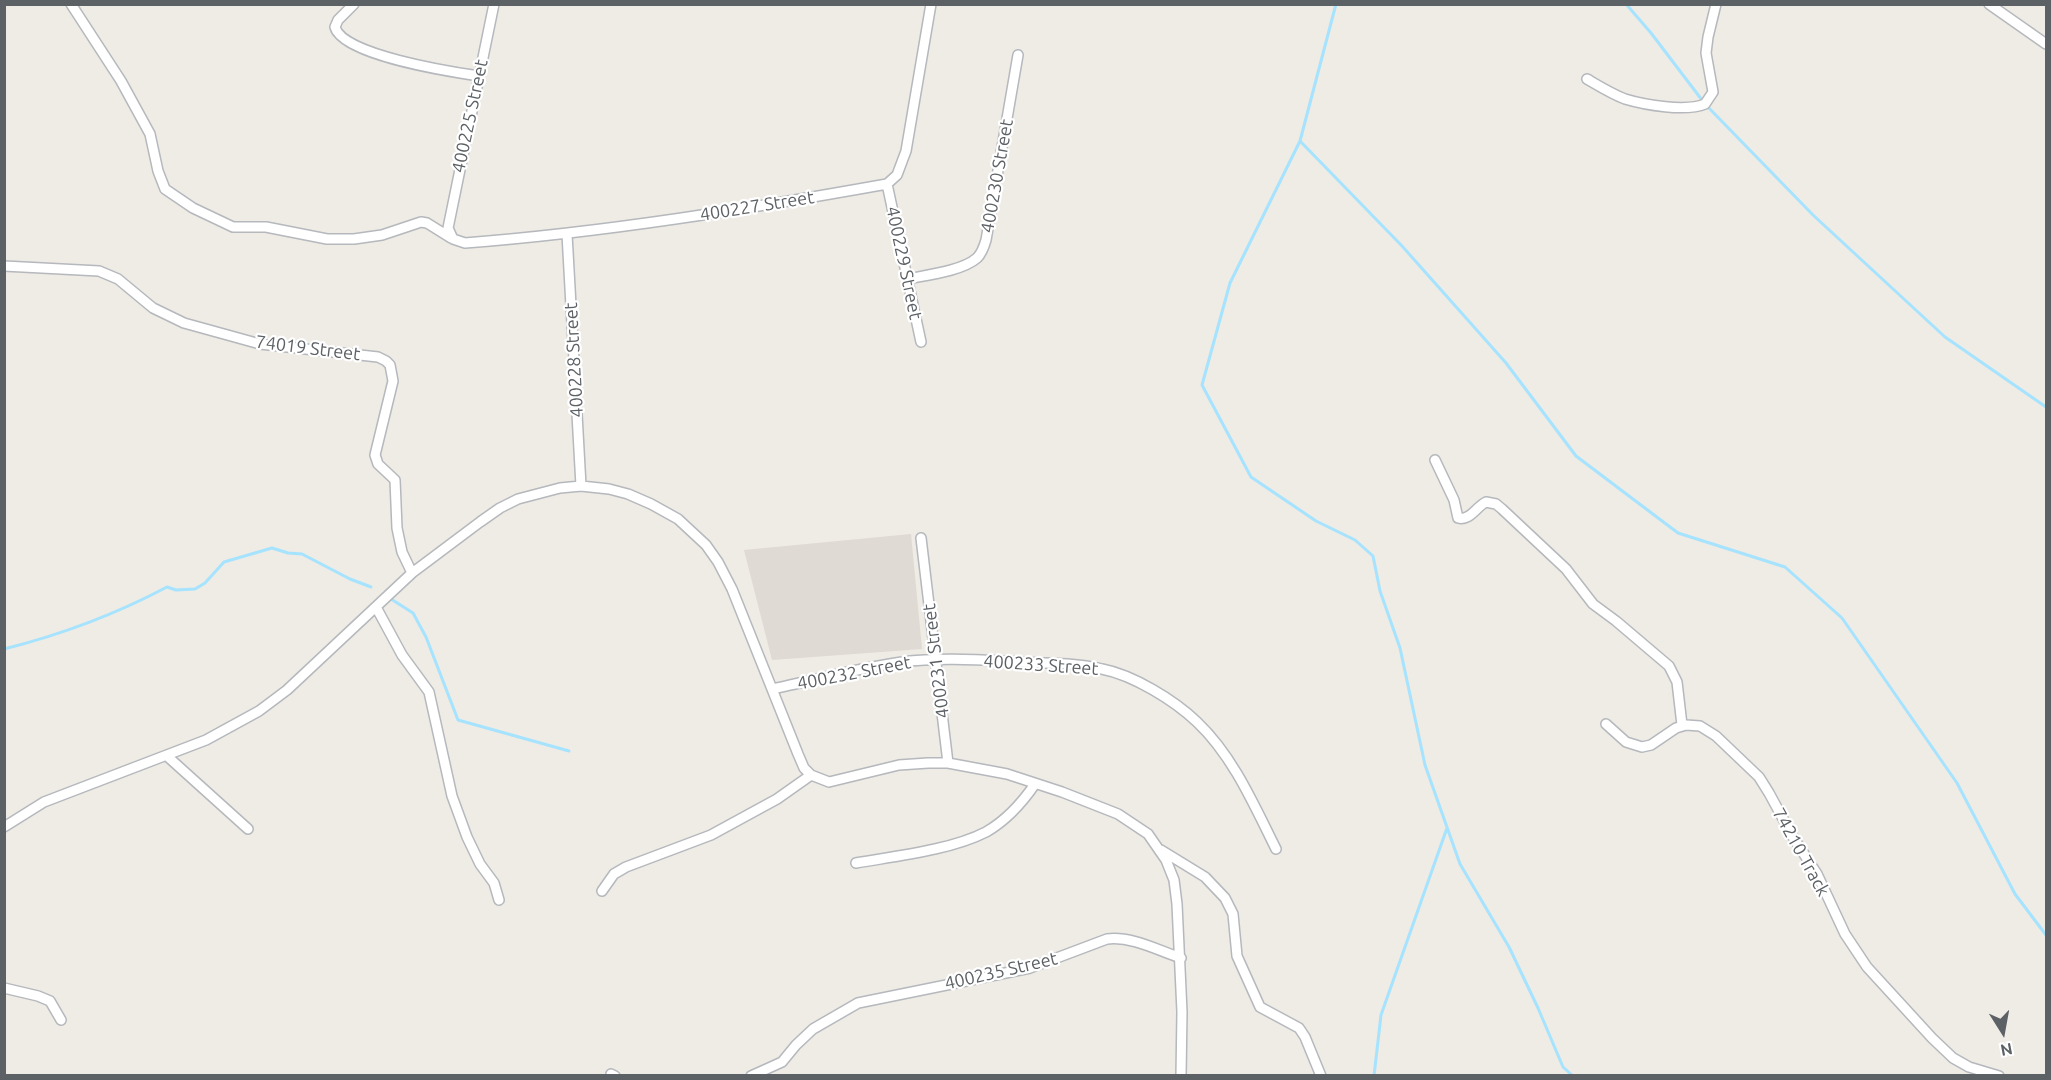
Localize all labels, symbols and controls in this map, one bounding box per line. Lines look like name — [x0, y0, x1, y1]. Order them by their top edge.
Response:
street label: 400225 Street — [447, 57, 493, 175]
street label: 400230 Street — [976, 117, 1018, 235]
street label: 400227 Street — [698, 186, 816, 226]
street label: 400229 Street — [881, 204, 927, 322]
street label: 400228 Street — [560, 302, 588, 418]
street label: 74019 Street — [255, 331, 361, 365]
street label: 400231 Street — [918, 602, 954, 720]
street label: 400233 Street — [983, 650, 1099, 680]
street label: 400232 Street — [795, 651, 913, 695]
street label: 74210 Track — [1768, 804, 1834, 900]
street label: 400235 Street — [942, 948, 1060, 994]
north arrow — [1973, 1002, 2033, 1062]
text: N — [1999, 1040, 2014, 1060]

